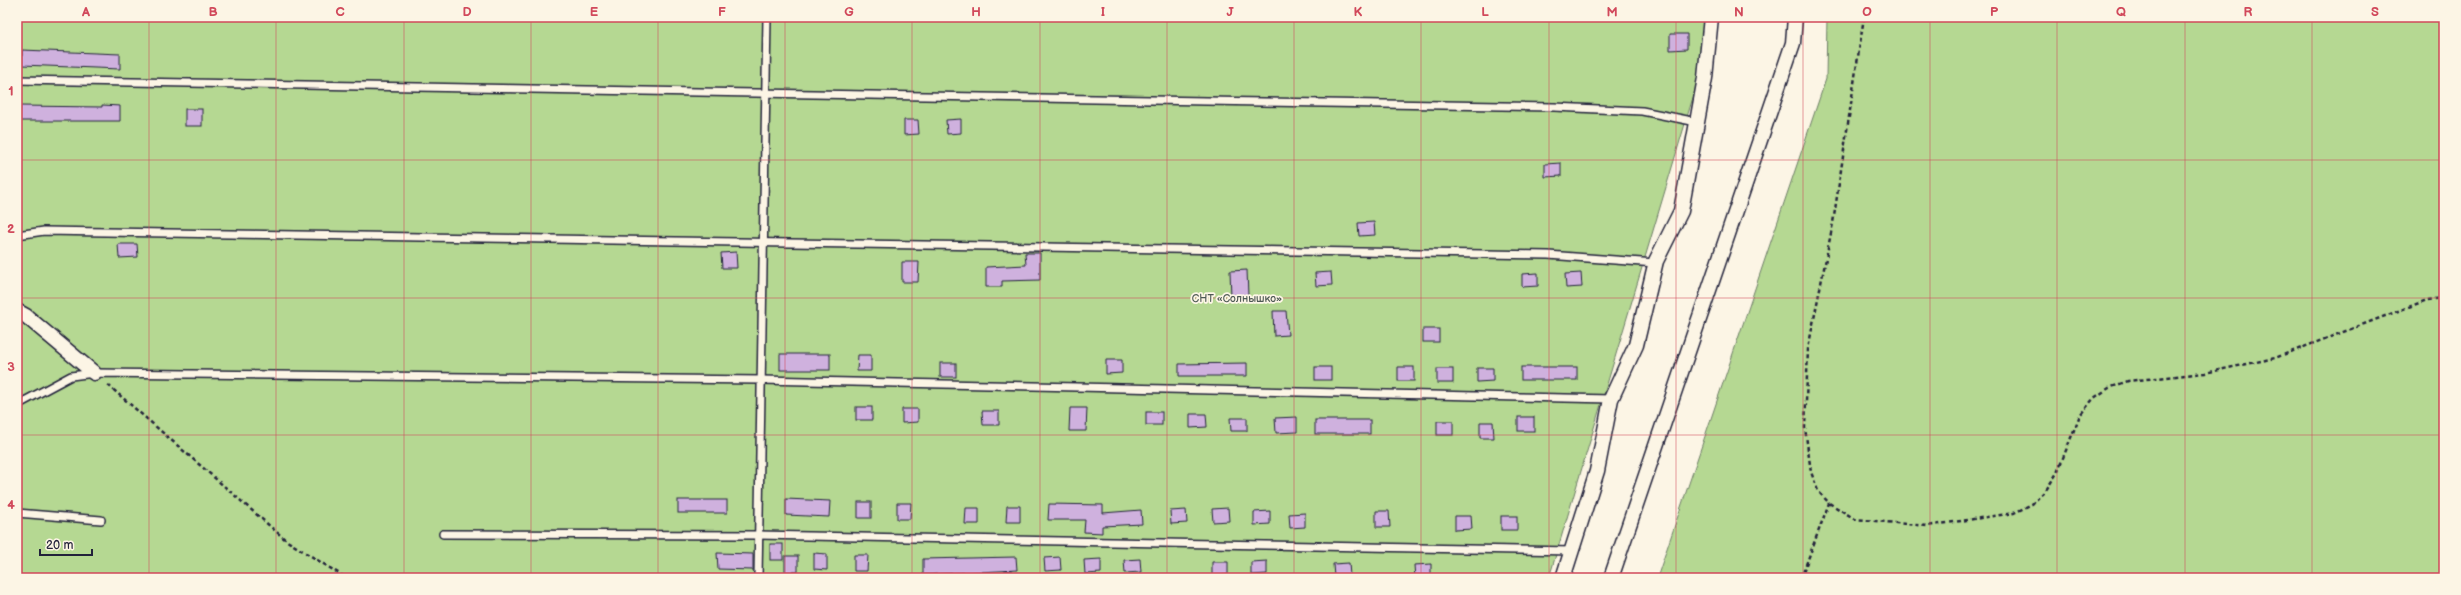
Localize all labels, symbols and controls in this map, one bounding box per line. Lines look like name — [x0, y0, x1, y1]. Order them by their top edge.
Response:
text: A — [81, 4, 90, 20]
text: B — [208, 4, 218, 20]
text: C — [335, 4, 345, 20]
text: D — [462, 4, 472, 20]
text: E — [590, 4, 599, 20]
text: F — [718, 4, 726, 20]
text: G — [844, 4, 854, 20]
text: H — [971, 4, 981, 20]
text: I — [1101, 4, 1105, 20]
text: J — [1226, 4, 1234, 20]
text: K — [1354, 4, 1363, 20]
text: L — [1481, 4, 1489, 20]
text: M — [1606, 4, 1618, 20]
text: N — [1734, 4, 1744, 20]
text: O — [1862, 4, 1872, 20]
text: P — [1990, 4, 1999, 20]
text: Q — [2116, 4, 2126, 20]
text: R — [2244, 4, 2253, 20]
text: S — [2371, 4, 2379, 20]
text: 1 — [8, 83, 14, 99]
text: 2 — [7, 221, 15, 237]
park label: СНТ «Солнышко» — [1192, 292, 1282, 305]
text: 3 — [7, 359, 15, 375]
text: 4 — [7, 497, 15, 513]
scale bar — [40, 531, 92, 557]
text: 20 m — [46, 538, 73, 553]

